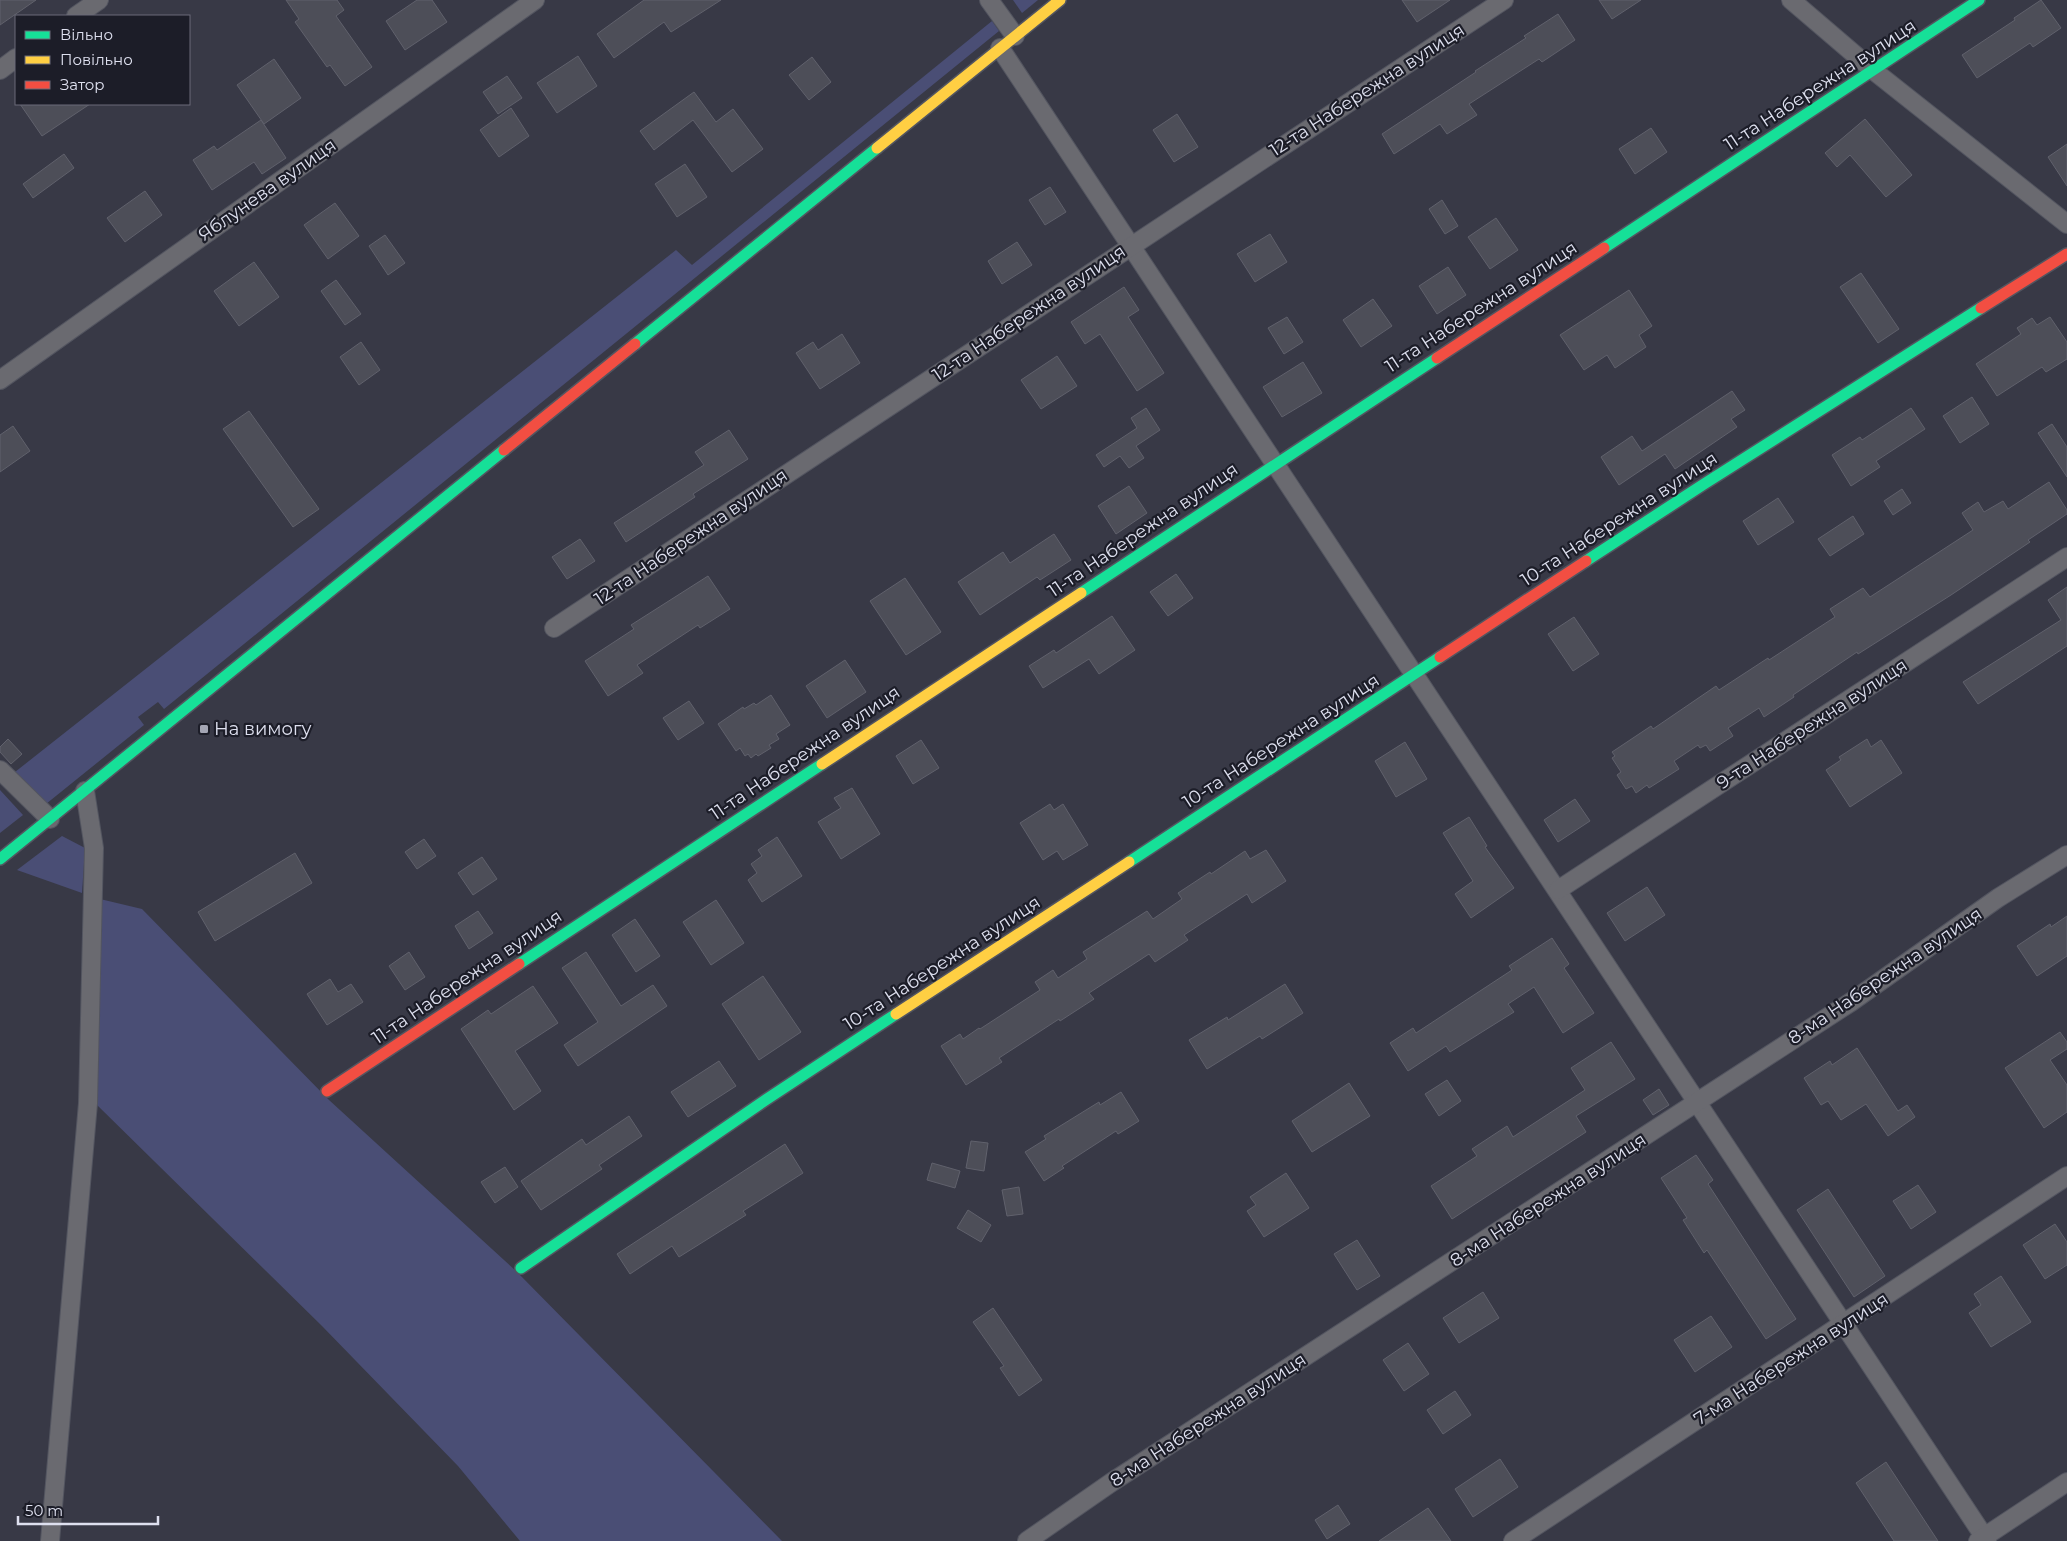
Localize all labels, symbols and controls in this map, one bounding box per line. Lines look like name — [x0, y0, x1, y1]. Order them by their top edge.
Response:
legend — [15, 15, 190, 105]
street label: 11-та Набережна вулиця — [1720, 15, 1920, 155]
street label: 12-та Набережна вулиця — [1265, 19, 1469, 161]
text: Вільно — [60, 25, 113, 44]
text: Повільно — [60, 50, 133, 69]
text: Затор — [60, 75, 105, 94]
street label: Яблунева вулиця — [194, 134, 340, 246]
street label: 11-та Набережна вулиця — [1381, 237, 1581, 377]
street label: 12-та Набережна вулиця — [928, 240, 1130, 386]
street label: 10-та Набережна вулиця — [1517, 447, 1721, 591]
street label: 11-та Набережна вулиця — [1044, 458, 1242, 602]
street label: 12-та Набережна вулиця — [590, 464, 792, 610]
street label: 9-та Набережна вулиця — [1713, 654, 1911, 794]
street label: 10-та Набережна вулиця — [1179, 669, 1383, 813]
street label: 11-та Набережна вулиця — [706, 681, 904, 825]
place label: На вимогу — [214, 718, 312, 740]
marker: На вимогу — [198, 723, 210, 735]
street label: 10-та Набережна вулиця — [840, 891, 1044, 1035]
street label: 8-ма Набережна вулиця — [1784, 903, 1986, 1049]
street label: 11-та Набережна вулиця — [368, 905, 566, 1049]
street label: 8-ма Набережна вулиця — [1446, 1128, 1650, 1272]
street label: 7-ма Набережна вулиця — [1690, 1288, 1892, 1430]
street label: 8-ма Набережна вулиця — [1106, 1348, 1310, 1492]
scale bar — [18, 1494, 158, 1526]
text: 50 m — [25, 1501, 63, 1520]

